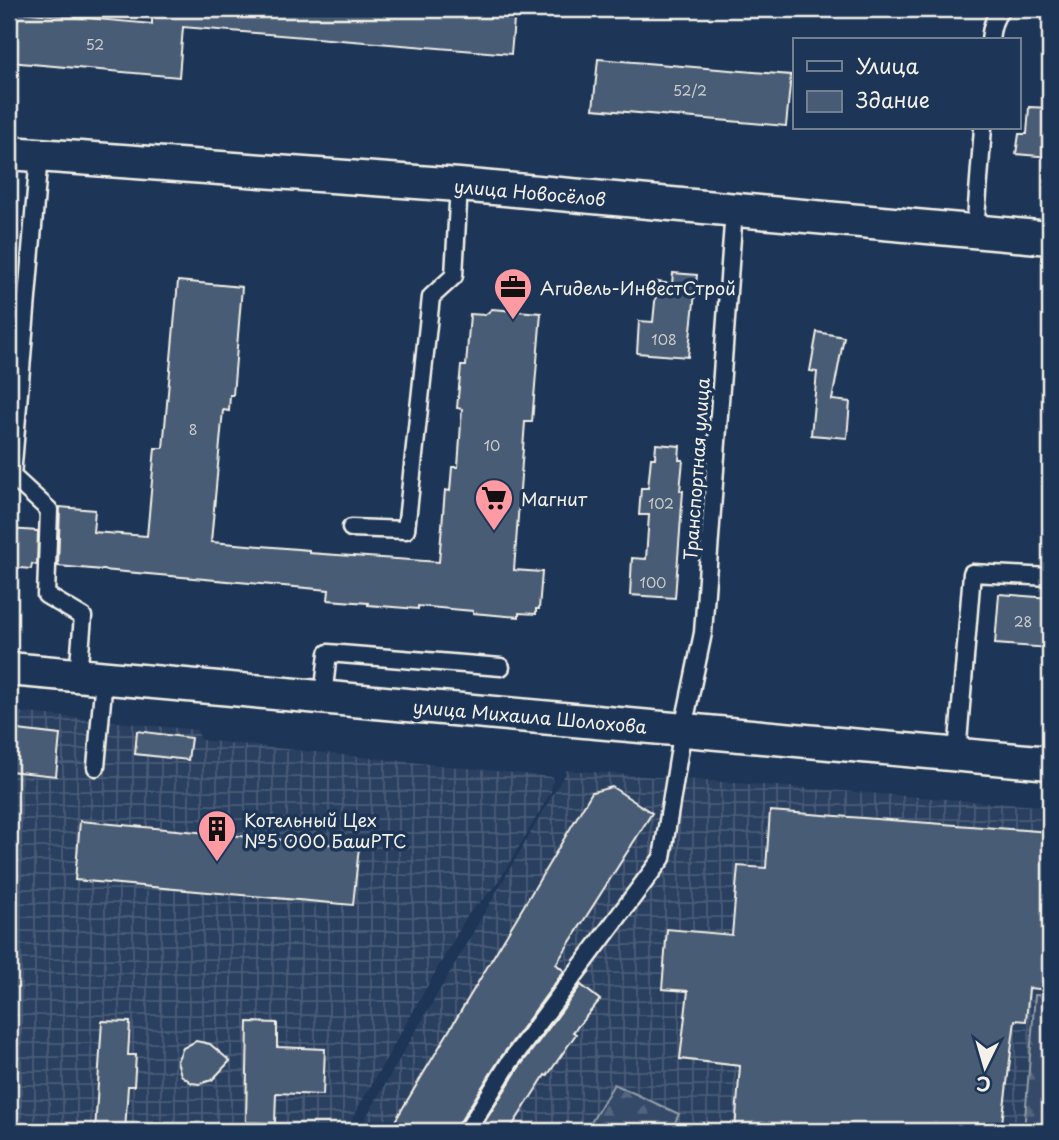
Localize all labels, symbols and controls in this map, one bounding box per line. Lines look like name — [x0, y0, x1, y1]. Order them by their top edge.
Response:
house number: 52 — [86, 34, 104, 55]
legend — [793, 38, 1020, 130]
text: Улица — [856, 49, 919, 81]
house number: 52/2 — [673, 80, 707, 101]
text: Здание — [856, 83, 930, 115]
street label: улица Новосёлов — [453, 172, 607, 212]
office icon: Агидель-ИнвестСтрой — [492, 266, 534, 321]
place label: Агидель-ИнвестСтрой — [540, 274, 736, 301]
house number: 108 — [651, 329, 677, 350]
street label: Транспортная улица — [676, 376, 716, 561]
house number: 8 — [189, 419, 197, 440]
house number: 10 — [484, 435, 500, 456]
supermarket icon: Магнит — [473, 477, 515, 532]
place label: Магнит — [521, 485, 588, 512]
house number: 102 — [648, 493, 674, 514]
house number: 100 — [640, 572, 666, 593]
house number: 28 — [1014, 611, 1032, 632]
street label: улица Михаила Шолохова — [412, 692, 649, 740]
place label: Котельный Цех №5 ООО БашРТС — [244, 806, 407, 854]
building icon: Котельный Цех №5 ООО БашРТС — [196, 808, 238, 863]
north arrow — [950, 1032, 1020, 1102]
text: С — [975, 1070, 992, 1100]

